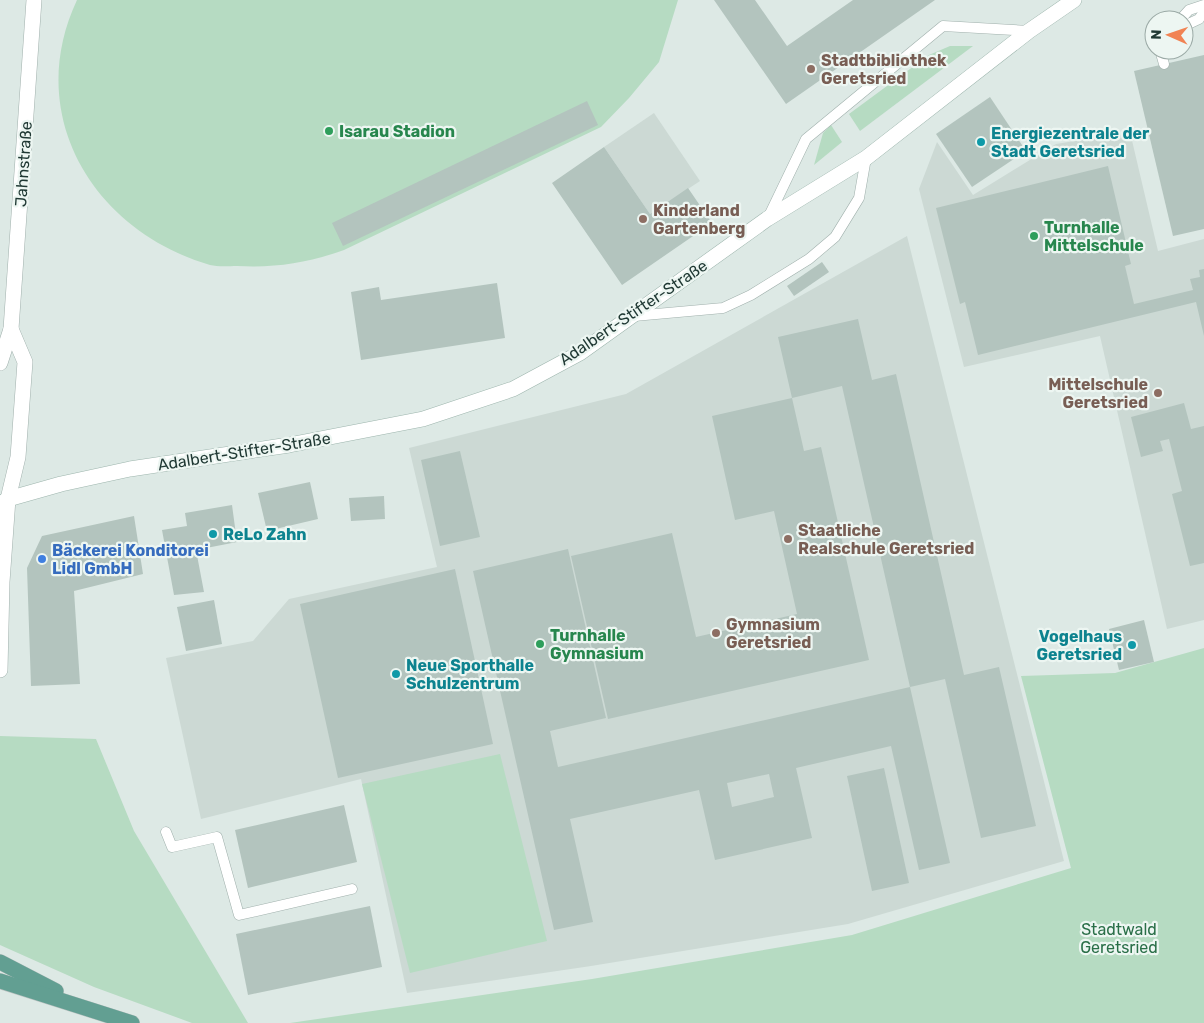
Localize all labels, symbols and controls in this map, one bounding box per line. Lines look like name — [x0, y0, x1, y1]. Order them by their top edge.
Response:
north arrow — [1144, 10, 1194, 60]
text: N — [1148, 29, 1165, 40]
place label: Stadtbibliothek Geretsried — [821, 51, 947, 88]
marker: Stadtbibliothek Geretsried — [805, 63, 817, 75]
street label: Jahnstraße — [11, 120, 36, 208]
place label: Isarau Stadion — [339, 122, 455, 141]
place label: Energiezentrale der Stadt Geretsried — [991, 124, 1150, 161]
marker: Isarau Stadion — [323, 125, 335, 137]
marker: Energiezentrale der Stadt Geretsried — [975, 136, 987, 148]
place label: Kinderland Gartenberg — [653, 201, 745, 238]
marker: Kinderland Gartenberg — [637, 213, 649, 225]
place label: Turnhalle Mittelschule — [1044, 218, 1144, 255]
marker: Turnhalle Mittelschule — [1028, 230, 1040, 242]
street label: Adalbert-Stifter-Straße — [556, 256, 711, 369]
place label: Mittelschule Geretsried — [1048, 375, 1148, 412]
marker: Mittelschule Geretsried — [1152, 387, 1164, 399]
street label: Adalbert-Stifter-Straße — [156, 428, 332, 475]
place label: Staatliche Realschule Geretsried — [798, 521, 974, 558]
place label: ReLo Zahn — [223, 525, 307, 544]
marker: ReLo Zahn — [207, 528, 219, 540]
marker: Staatliche Realschule Geretsried — [782, 533, 794, 545]
place label: Bäckerei Konditorei Lidl GmbH — [52, 541, 209, 578]
marker: Bäckerei Konditorei Lidl GmbH — [36, 553, 48, 565]
place label: Gymnasium Geretsried — [726, 615, 820, 652]
place label: Turnhalle Gymnasium — [550, 626, 644, 663]
marker: Gymnasium Geretsried — [710, 627, 722, 639]
place label: Vogelhaus Geretsried — [1037, 627, 1122, 664]
marker: Turnhalle Gymnasium — [534, 638, 546, 650]
marker: Vogelhaus Geretsried — [1126, 639, 1138, 651]
place label: Neue Sporthalle Schulzentrum — [406, 656, 534, 693]
marker: Neue Sporthalle Schulzentrum — [390, 668, 402, 680]
park label: Stadtwald Geretsried — [1080, 920, 1158, 957]

